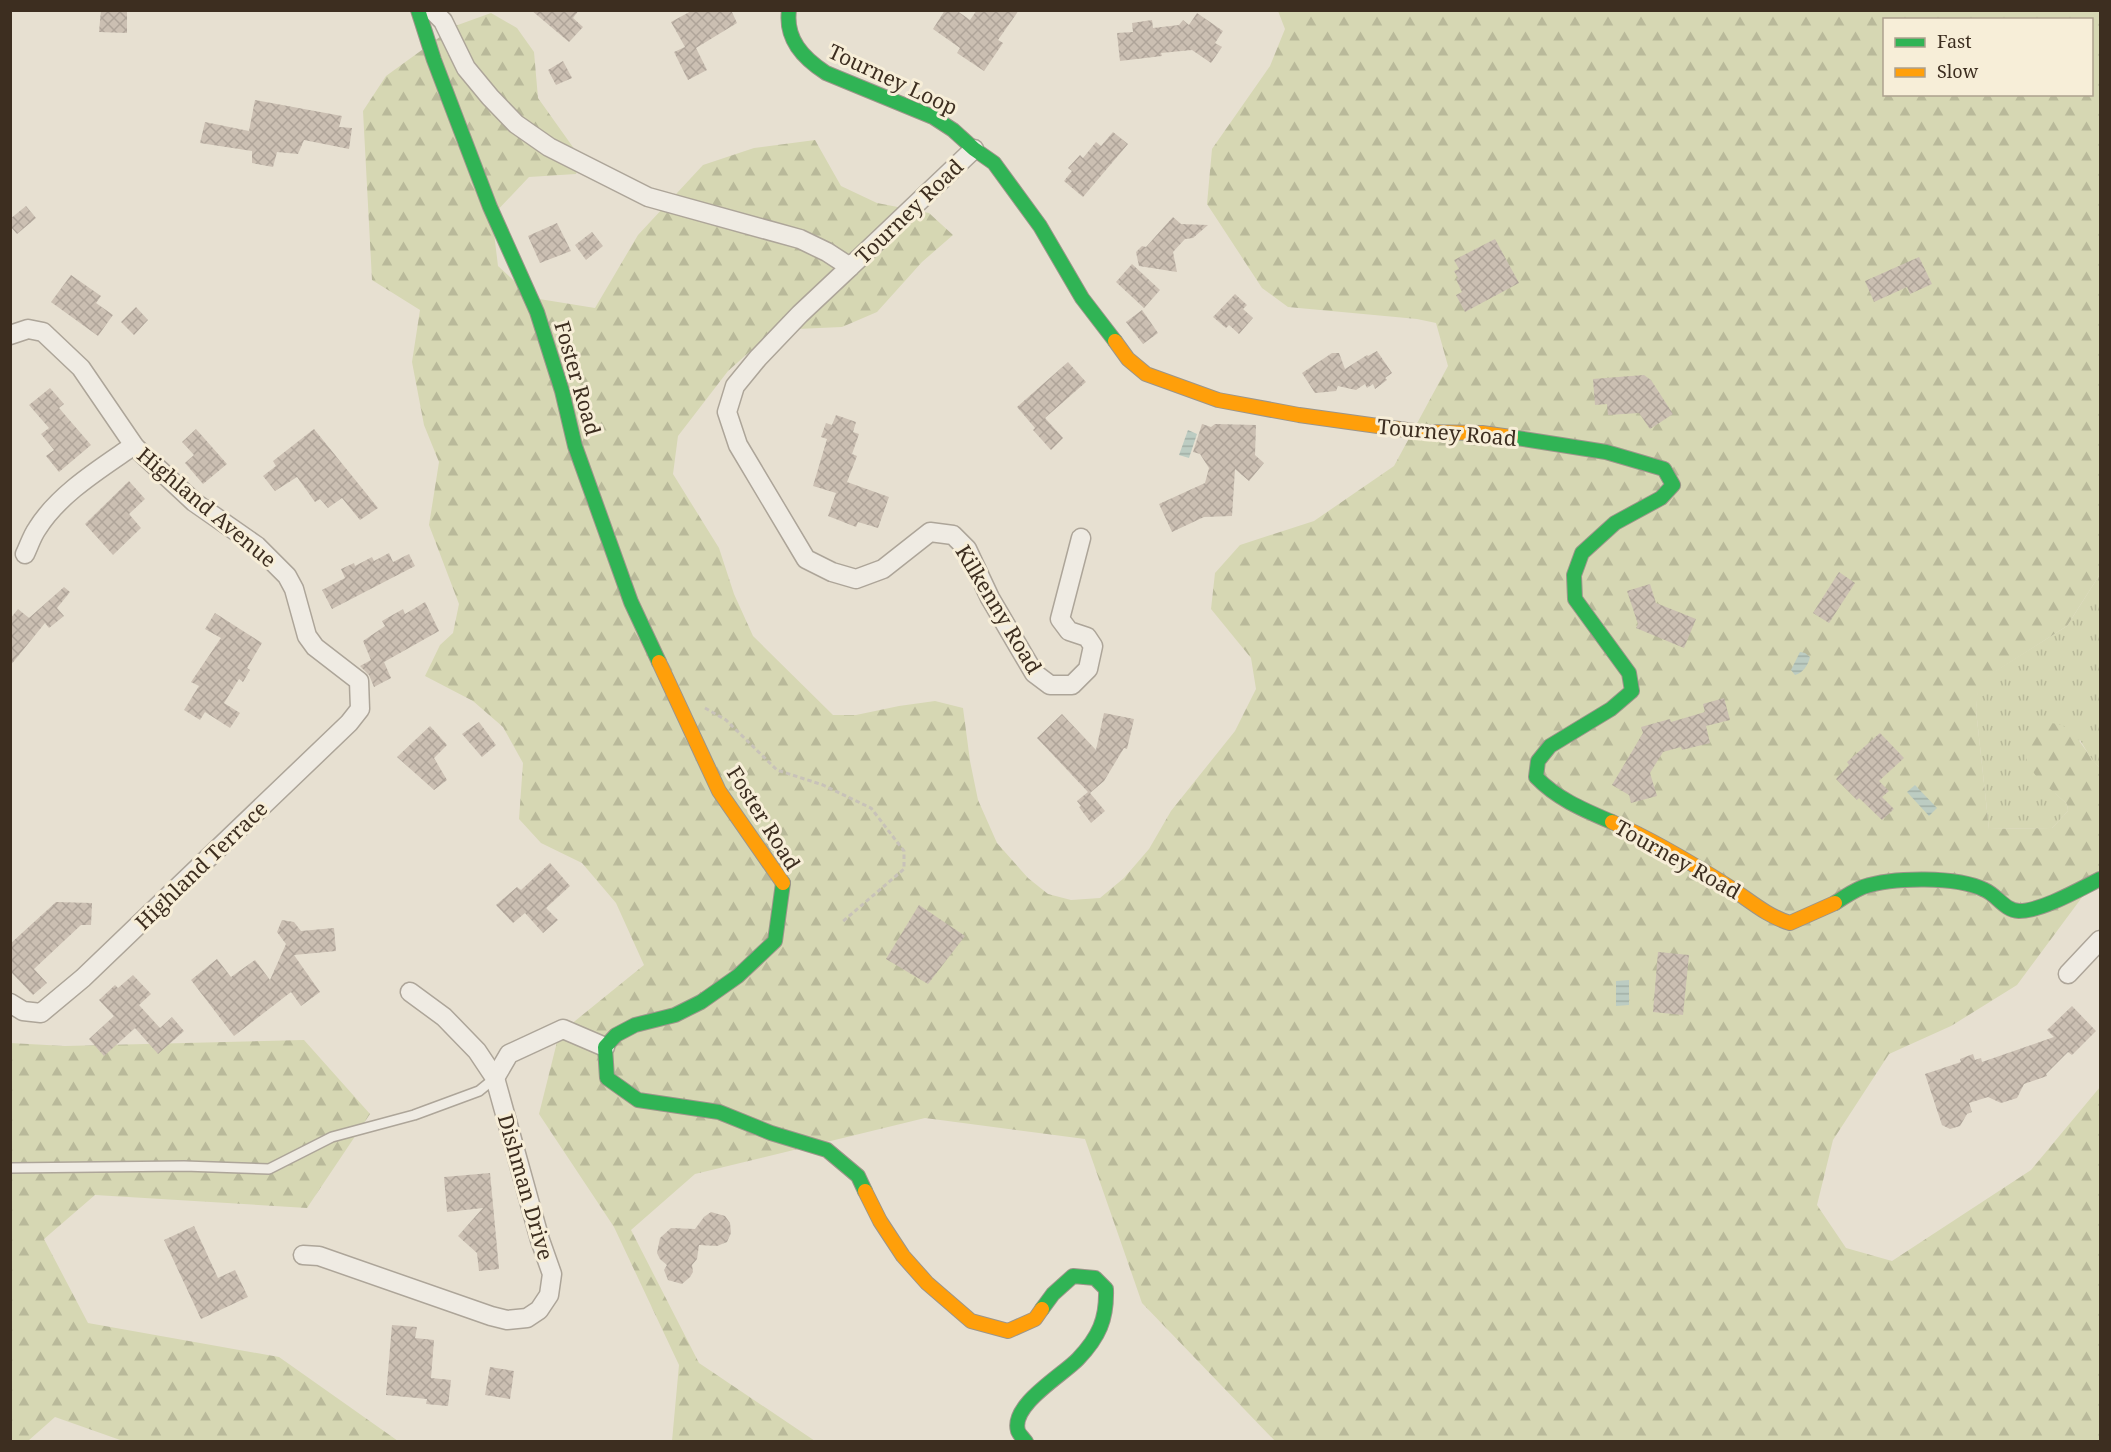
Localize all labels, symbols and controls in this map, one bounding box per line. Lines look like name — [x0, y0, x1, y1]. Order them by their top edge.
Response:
legend — [1883, 18, 2093, 96]
text: Fast — [1937, 29, 1972, 53]
street label: Tourney Loop — [824, 37, 962, 121]
text: Slow — [1937, 59, 1979, 83]
street label: Tourney Road — [849, 152, 969, 270]
street label: Foster Road — [548, 318, 608, 439]
street label: Tourney Road — [1376, 412, 1518, 452]
street label: Highland Avenue — [132, 441, 282, 573]
street label: Kilkenny Road — [949, 539, 1049, 679]
street label: Foster Road — [721, 761, 807, 875]
street label: Highland Terrace — [129, 794, 273, 936]
street label: Tourney Road — [1610, 813, 1746, 905]
street label: Dishman Drive — [492, 1111, 560, 1263]

